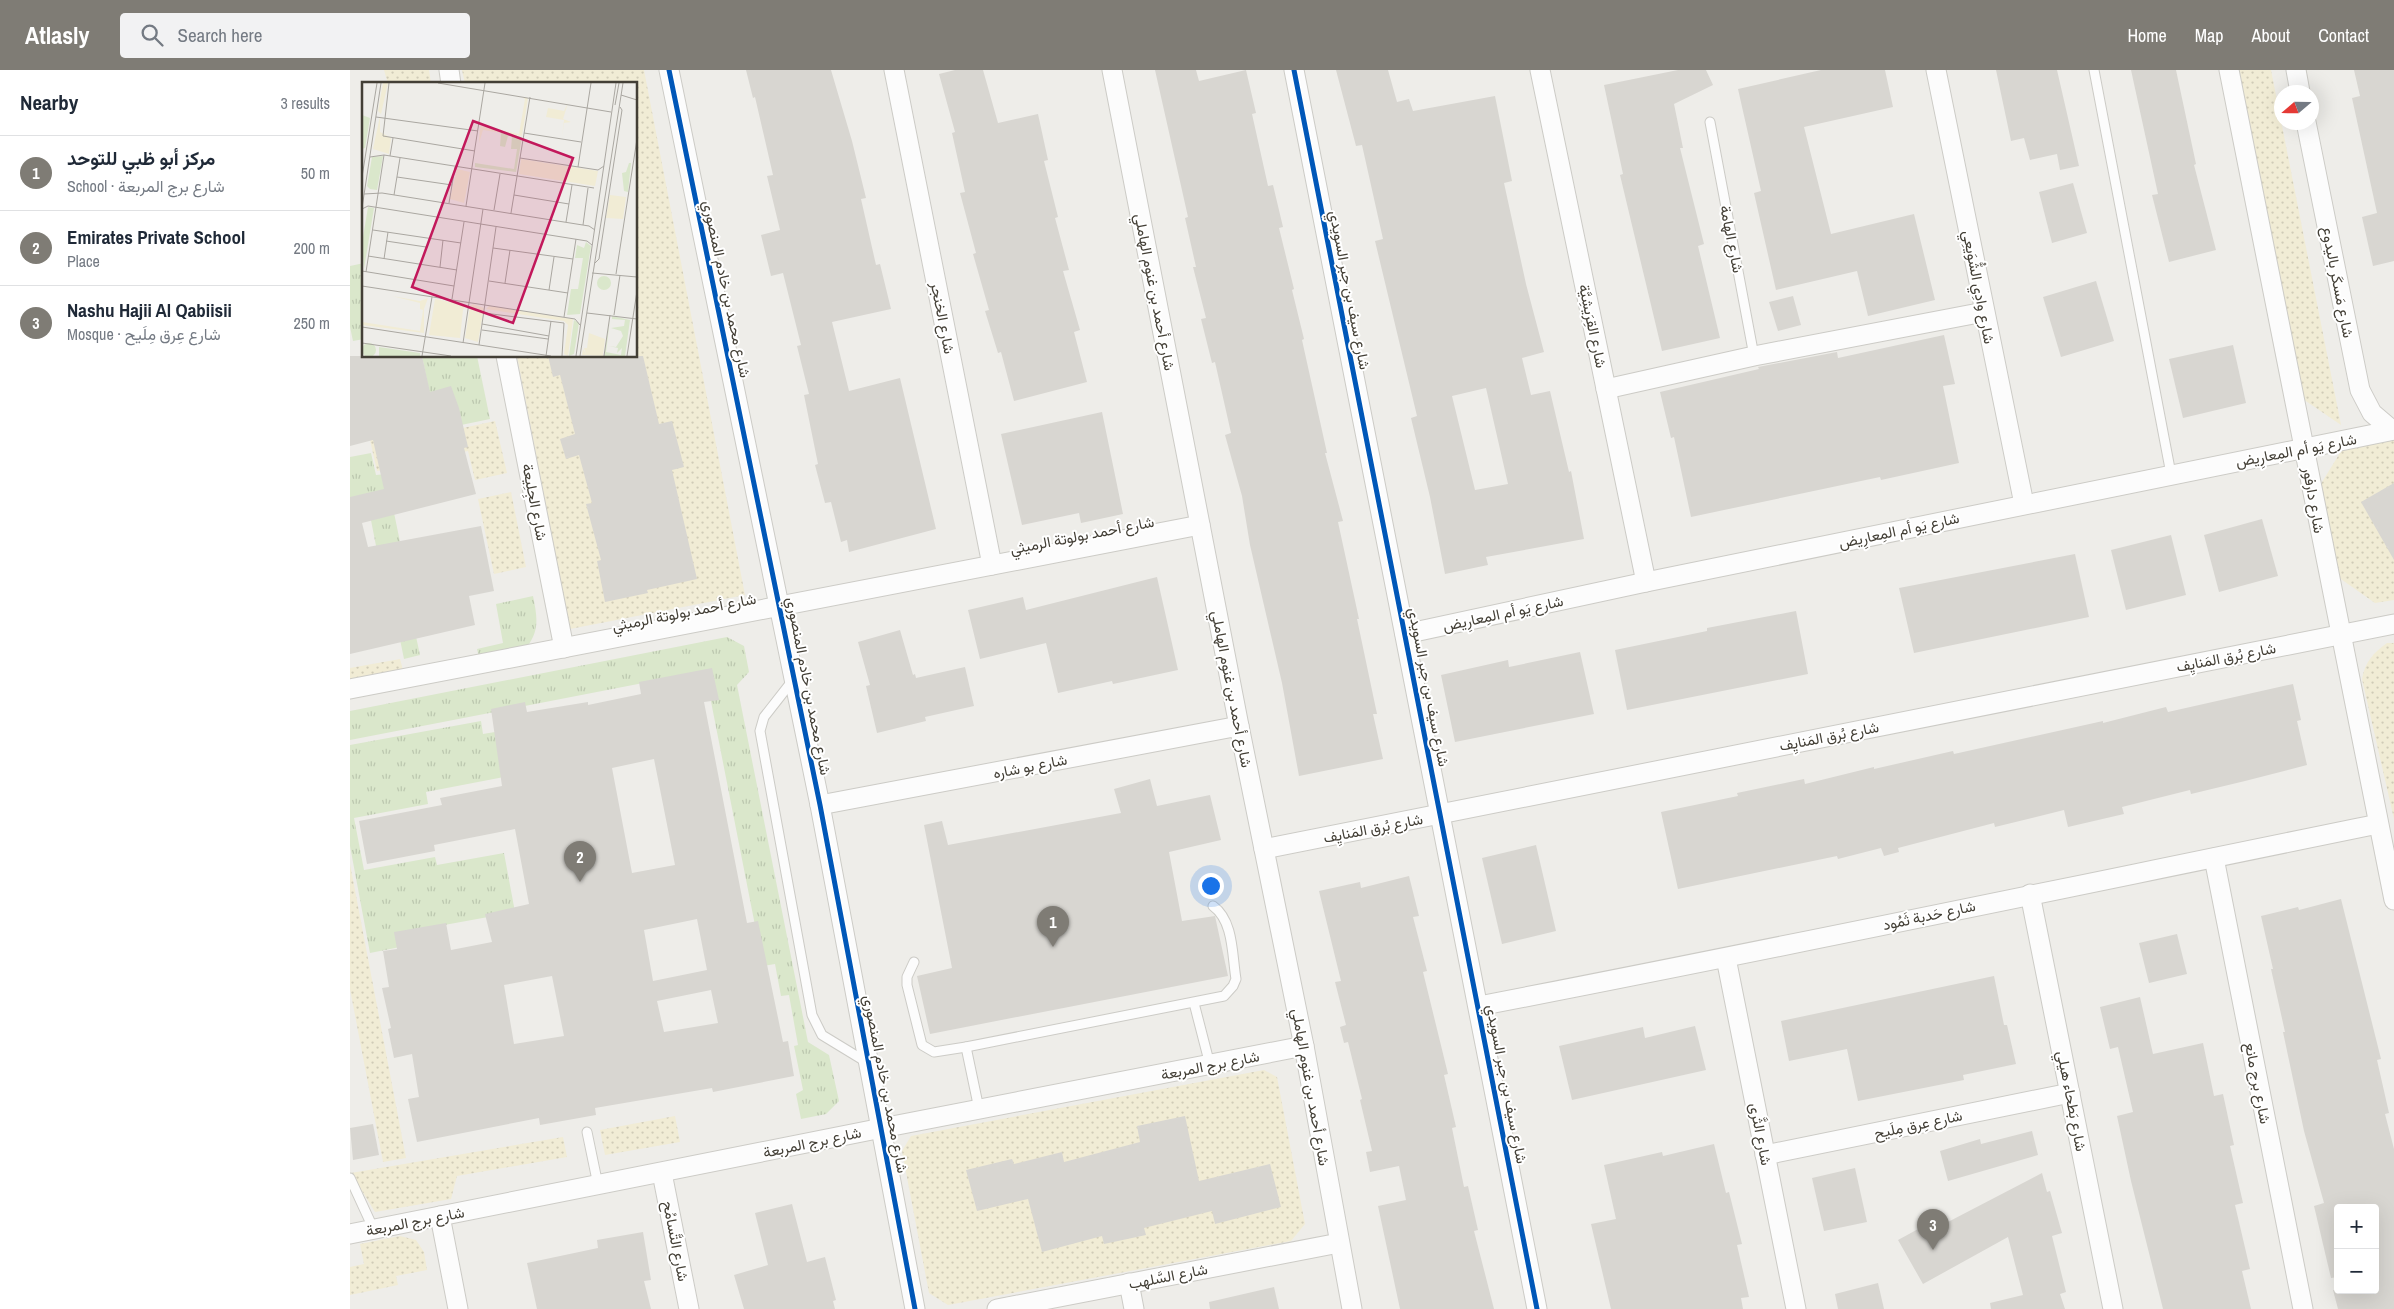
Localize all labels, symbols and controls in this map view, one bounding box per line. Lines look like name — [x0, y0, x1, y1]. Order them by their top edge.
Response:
search box — [120, 13, 470, 58]
text: Atlasly — [25, 19, 90, 51]
icon: search — [138, 21, 166, 49]
text: Search here — [178, 22, 262, 48]
text: Home — [2127, 23, 2167, 48]
text: Map — [2195, 23, 2224, 48]
text: About — [2252, 23, 2290, 48]
text: Contact — [2318, 23, 2369, 48]
inset map — [362, 82, 638, 358]
north arrow — [2274, 85, 2319, 130]
text: Nearby — [20, 88, 78, 117]
text: 3 results — [280, 92, 330, 114]
text: مركز أبو ظبي للتوحد — [67, 145, 215, 171]
text: 1 — [32, 162, 40, 184]
text: 50 m — [301, 162, 330, 184]
text: School · شارع برج المربعة — [67, 175, 225, 197]
street label: شارع محمد بن خادم المنصوري — [695, 198, 756, 380]
street label: شارع الهامة — [1714, 203, 1749, 275]
street label: شارع سيف بن جبر السويدي — [1321, 209, 1376, 372]
street label: شارع أحمد بن غنوم الهاملي — [1127, 212, 1181, 373]
text: Emirates Private School — [67, 224, 245, 250]
street label: شارع مَسكَر باليدوع — [2316, 224, 2359, 340]
street label: شارع وادِي الشُّوَيعِي — [1955, 228, 2002, 346]
text: 2 — [32, 237, 40, 259]
text: 200 m — [294, 237, 330, 259]
text: Place — [67, 250, 100, 272]
street label: شارع الخنجر — [925, 279, 960, 356]
street label: شارع القِرَيشِيَّة — [1573, 282, 1612, 370]
text: Nashu Hajii Al Qabiisii — [67, 297, 232, 323]
text: 3 — [32, 312, 40, 334]
text: 250 m — [294, 312, 330, 334]
text: Mosque · شارع عِرق مِلَيح — [67, 323, 221, 345]
street label: شارع يَو أم المِعارِيض — [2234, 428, 2359, 474]
street label: شارع الجِلِيعة — [516, 462, 553, 543]
street label: شارع دارفور — [2297, 464, 2330, 535]
street label: شارع يَو أم المِعارِيض — [1837, 507, 1962, 555]
street label: شارع أحمد بولوتة الرميثي — [1008, 511, 1157, 562]
street label: شارع أحمد بولوتة الرميثي — [610, 588, 759, 639]
street label: شارع يَو أم المِعارِيض — [1441, 590, 1566, 638]
street label: شارع محمد بن خادم المنصوري — [779, 595, 837, 777]
street label: شارع سيف بن جبر السويدي — [1400, 606, 1455, 769]
street label: شارع أحمد بن غنوم الهاملي — [1204, 609, 1258, 770]
street label: شارع بُرق المَنايِف — [2174, 637, 2278, 678]
street label: شارع بُرق المَنايِف — [1777, 716, 1881, 757]
street label: شارع بو شاره — [991, 749, 1069, 784]
street label: شارع بُرق المَنايِف — [1321, 808, 1425, 849]
pin: 2 — [564, 841, 596, 882]
your location — [1198, 873, 1224, 899]
street label: شارع حَدبة ثَمُود — [1881, 895, 1978, 936]
pin: 1 — [1037, 906, 1069, 947]
street label: شارع محمد بن خادم المنصوري — [856, 993, 914, 1175]
street label: شارع سيف بن جبر السويدي — [1478, 1003, 1533, 1166]
street label: شارع أحمد بن غنوم الهاملي — [1284, 1007, 1335, 1168]
street label: شارع برج مانع — [2239, 1041, 2276, 1126]
street label: شارع برج المربعة — [1159, 1045, 1261, 1086]
street label: شارع بَطحاء هيلي — [2049, 1049, 2092, 1154]
street label: شارع الثَّرى — [1744, 1101, 1777, 1167]
street label: شارع عِرق مِلَيح — [1872, 1104, 1965, 1145]
street label: شارع برج المربعة — [761, 1121, 863, 1164]
street label: شارع التَّسامُح — [657, 1199, 694, 1283]
street label: شارع برج المربعة — [364, 1201, 466, 1242]
map controls — [2334, 1204, 2379, 1294]
button: + — [2334, 1204, 2379, 1249]
pin: 3 — [1917, 1209, 1949, 1250]
button: − — [2334, 1249, 2379, 1294]
street label: شارع السَّلهب — [1127, 1258, 1210, 1295]

